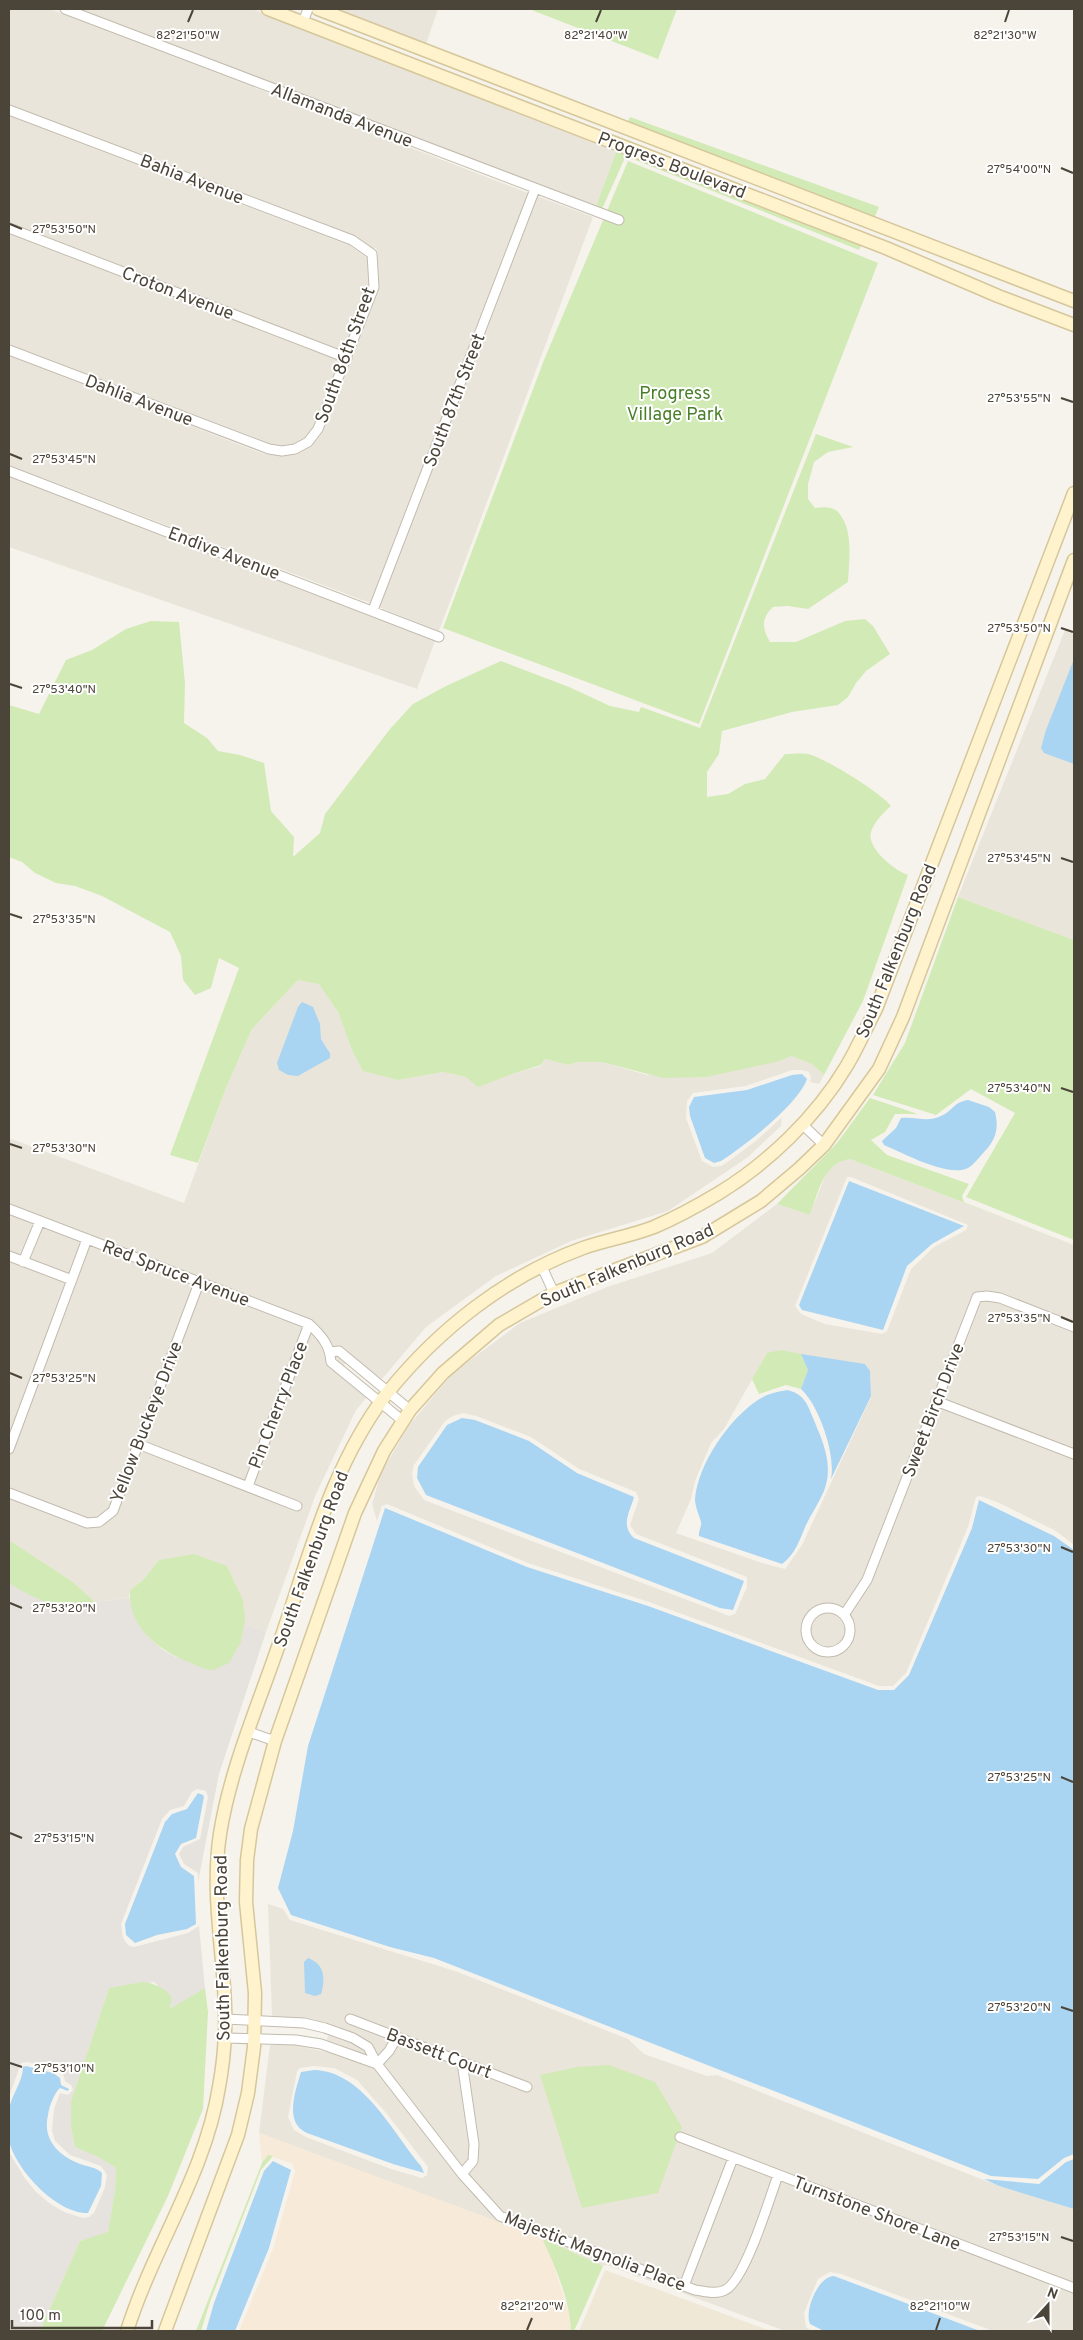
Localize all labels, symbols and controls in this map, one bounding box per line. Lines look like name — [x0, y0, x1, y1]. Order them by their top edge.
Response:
text: 82°21'50"W — [156, 28, 220, 44]
text: 82°21'40"W — [564, 28, 628, 44]
text: 82°21'30"W — [973, 28, 1037, 44]
street label: Allamanda Avenue — [267, 79, 416, 154]
street label: Progress Boulevard — [594, 128, 749, 205]
street label: Bahia Avenue — [136, 150, 247, 211]
text: 27°54'00"N — [987, 162, 1051, 178]
text: 27°53'50"N — [32, 222, 96, 238]
street label: Croton Avenue — [118, 262, 237, 326]
street label: South 86th Street — [311, 284, 382, 427]
street label: South 87th Street — [419, 330, 491, 471]
street label: Dahlia Avenue — [81, 370, 196, 433]
park label: Progress Village Park — [627, 383, 723, 427]
text: 27°53'55"N — [987, 391, 1051, 407]
text: 27°53'45"N — [32, 452, 96, 468]
street label: Endive Avenue — [164, 522, 283, 586]
text: 27°53'50"N — [987, 621, 1051, 637]
text: 27°53'40"N — [32, 682, 96, 698]
text: 27°53'45"N — [987, 851, 1051, 867]
street label: South Falkenburg Road — [852, 861, 943, 1042]
text: 27°53'35"N — [32, 912, 96, 928]
text: 27°53'40"N — [987, 1081, 1051, 1097]
text: 27°53'30"N — [32, 1141, 96, 1157]
street label: South Falkenburg Road — [537, 1219, 718, 1313]
street label: Red Spruce Avenue — [98, 1236, 252, 1313]
text: 27°53'35"N — [987, 1311, 1051, 1327]
street label: Yellow Buckeye Drive — [106, 1339, 189, 1507]
street label: Pin Cherry Place — [245, 1339, 314, 1473]
street label: Sweet Birch Drive — [898, 1340, 971, 1481]
text: 27°53'25"N — [32, 1371, 96, 1387]
street label: South Falkenburg Road — [270, 1468, 355, 1651]
text: 27°53'30"N — [987, 1541, 1051, 1557]
text: 27°53'20"N — [32, 1601, 96, 1617]
text: 27°53'25"N — [987, 1770, 1051, 1786]
text: 27°53'15"N — [34, 1831, 94, 1847]
street label: South Falkenburg Road — [210, 1855, 237, 2041]
text: 27°53'20"N — [987, 2000, 1051, 2016]
street label: Bassett Court — [382, 2024, 495, 2085]
text: 27°53'10"N — [33, 2061, 95, 2077]
street label: Turnstone Shore Lane — [789, 2172, 964, 2257]
street label: Majestic Magnolia Place — [500, 2207, 688, 2298]
text: 27°53'15"N — [989, 2230, 1049, 2246]
north arrow — [1023, 2280, 1073, 2330]
text: N — [1044, 2285, 1060, 2304]
scale bar — [12, 2298, 152, 2330]
text: 82°21'20"W — [500, 2299, 564, 2315]
text: 82°21'10"W — [910, 2299, 970, 2315]
text: 100 m — [20, 2307, 61, 2326]

